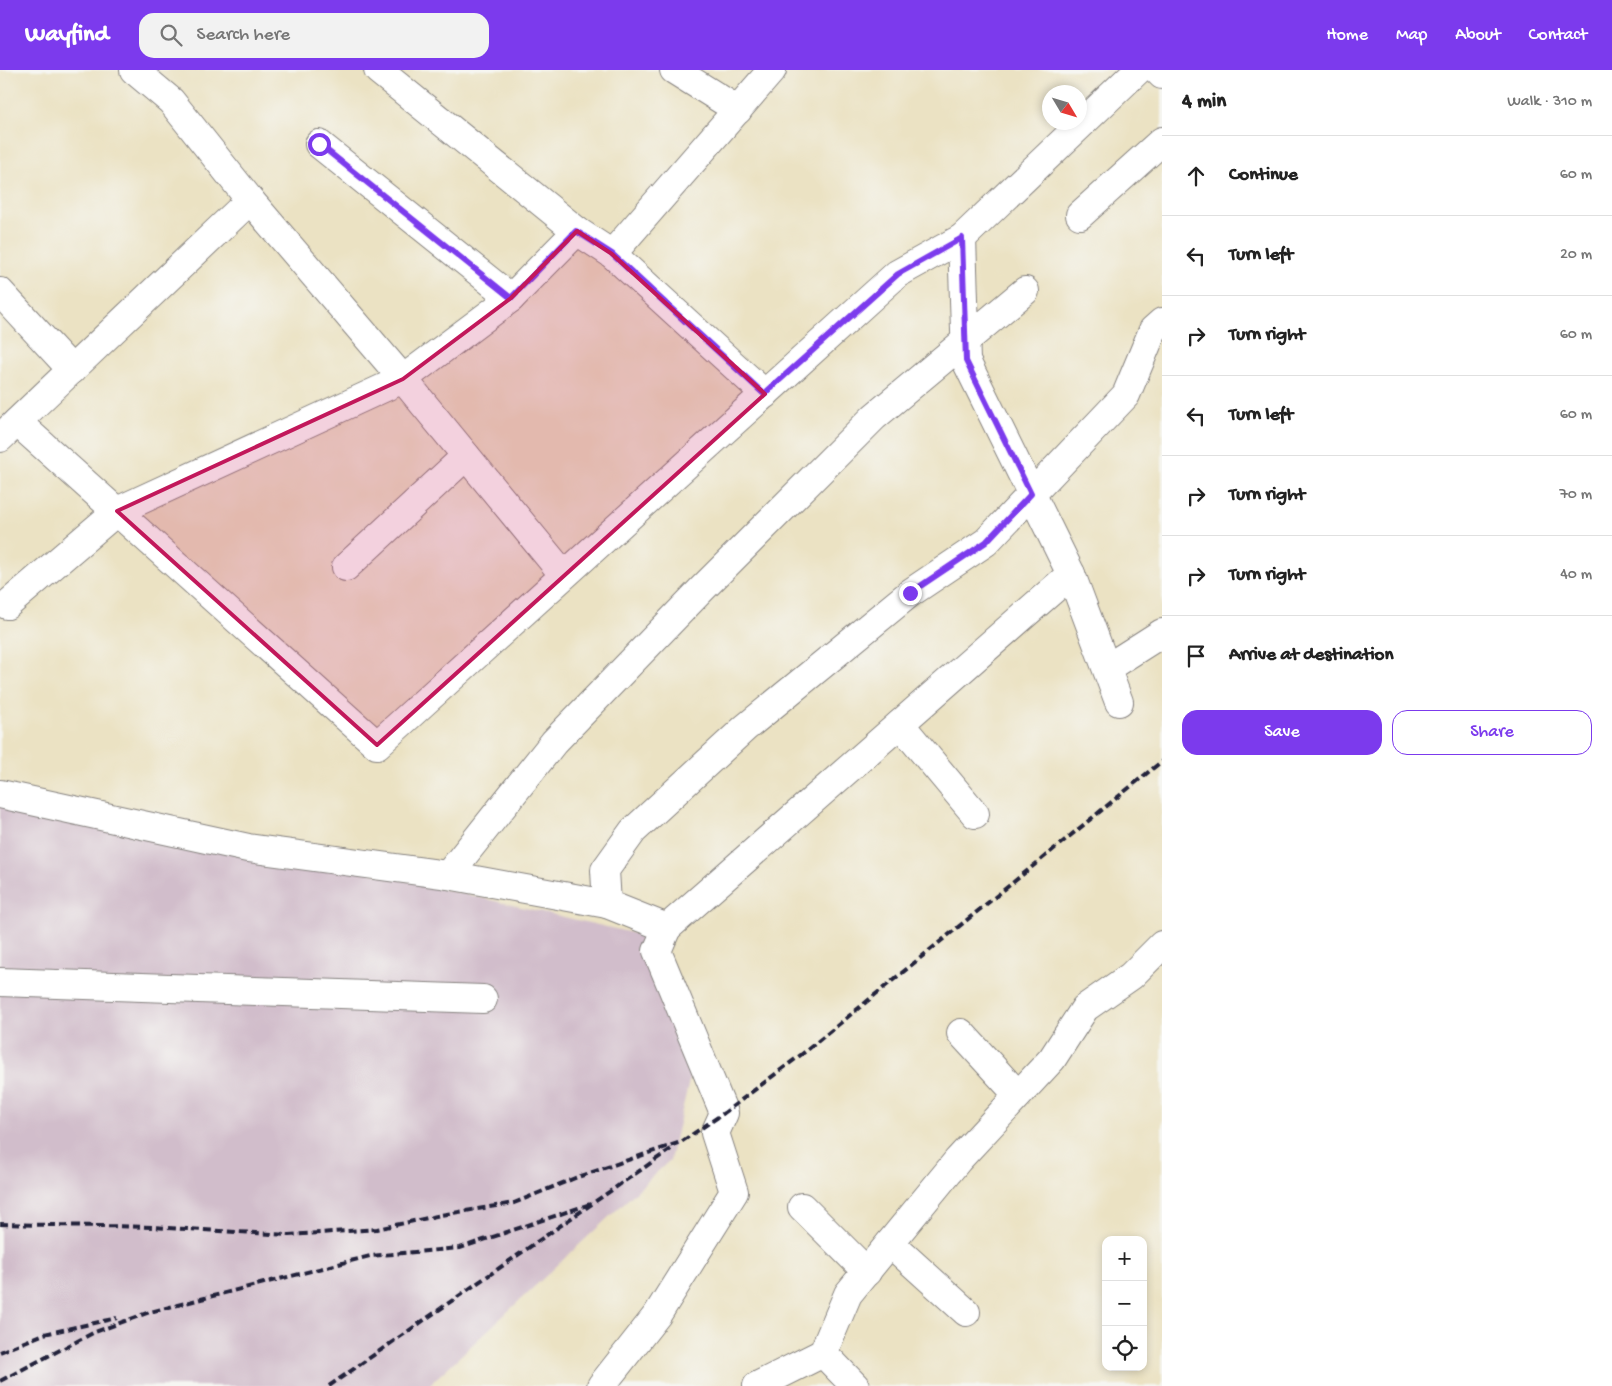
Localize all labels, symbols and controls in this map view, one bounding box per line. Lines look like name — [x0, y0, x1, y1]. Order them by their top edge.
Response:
search box — [139, 13, 489, 58]
text: Wayfind — [25, 21, 109, 50]
icon: search — [157, 21, 185, 49]
text: Search here — [197, 24, 290, 47]
text: Home — [1326, 25, 1368, 46]
text: Map — [1396, 25, 1427, 46]
text: About — [1455, 25, 1501, 46]
text: Contact — [1529, 25, 1587, 46]
north arrow — [1042, 85, 1087, 130]
text: 4 min — [1182, 90, 1226, 115]
text: Walk · 310 m — [1507, 93, 1592, 112]
route start — [308, 133, 331, 156]
icon: ahead — [1182, 162, 1210, 190]
text: Continue — [1229, 164, 1298, 187]
text: 60 m — [1560, 166, 1592, 185]
icon: left — [1182, 242, 1210, 270]
text: Turn left — [1229, 244, 1293, 267]
text: 20 m — [1560, 246, 1592, 265]
icon: right — [1182, 322, 1210, 350]
text: Turn right — [1229, 324, 1305, 347]
text: 60 m — [1560, 326, 1592, 345]
icon: left — [1182, 402, 1210, 430]
text: Turn left — [1229, 404, 1293, 427]
text: 60 m — [1560, 406, 1592, 425]
icon: right — [1182, 482, 1210, 510]
text: Turn right — [1229, 484, 1305, 507]
text: 70 m — [1559, 486, 1592, 505]
icon: right — [1182, 562, 1210, 590]
text: Turn right — [1229, 564, 1305, 587]
text: 40 m — [1560, 566, 1592, 585]
route end — [899, 582, 922, 605]
icon: arrive — [1182, 642, 1210, 670]
text: Arrive at destination — [1229, 644, 1393, 667]
button: Save — [1182, 710, 1382, 755]
button: Share — [1392, 710, 1592, 755]
map controls — [1102, 1236, 1147, 1371]
button: + — [1102, 1236, 1147, 1281]
button: − — [1102, 1281, 1147, 1326]
button: locate — [1102, 1326, 1147, 1371]

